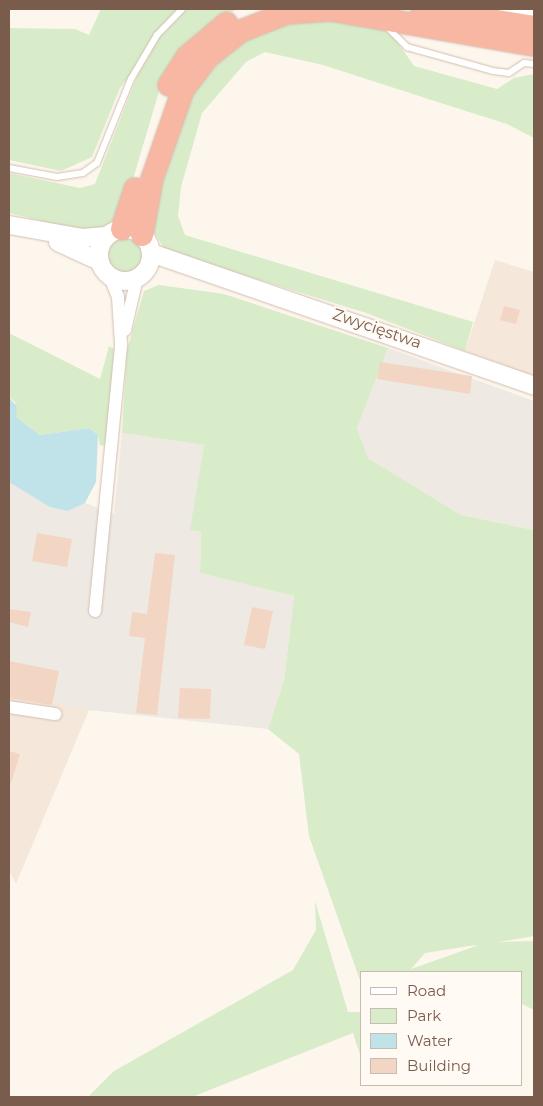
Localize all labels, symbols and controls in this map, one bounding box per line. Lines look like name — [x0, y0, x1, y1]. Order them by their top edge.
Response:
street label: Zwycięstwa — [330, 305, 424, 353]
legend — [360, 971, 523, 1086]
text: Road — [407, 981, 446, 1000]
text: Park — [407, 1006, 441, 1025]
text: Water — [407, 1031, 453, 1050]
text: Building — [407, 1056, 471, 1075]

